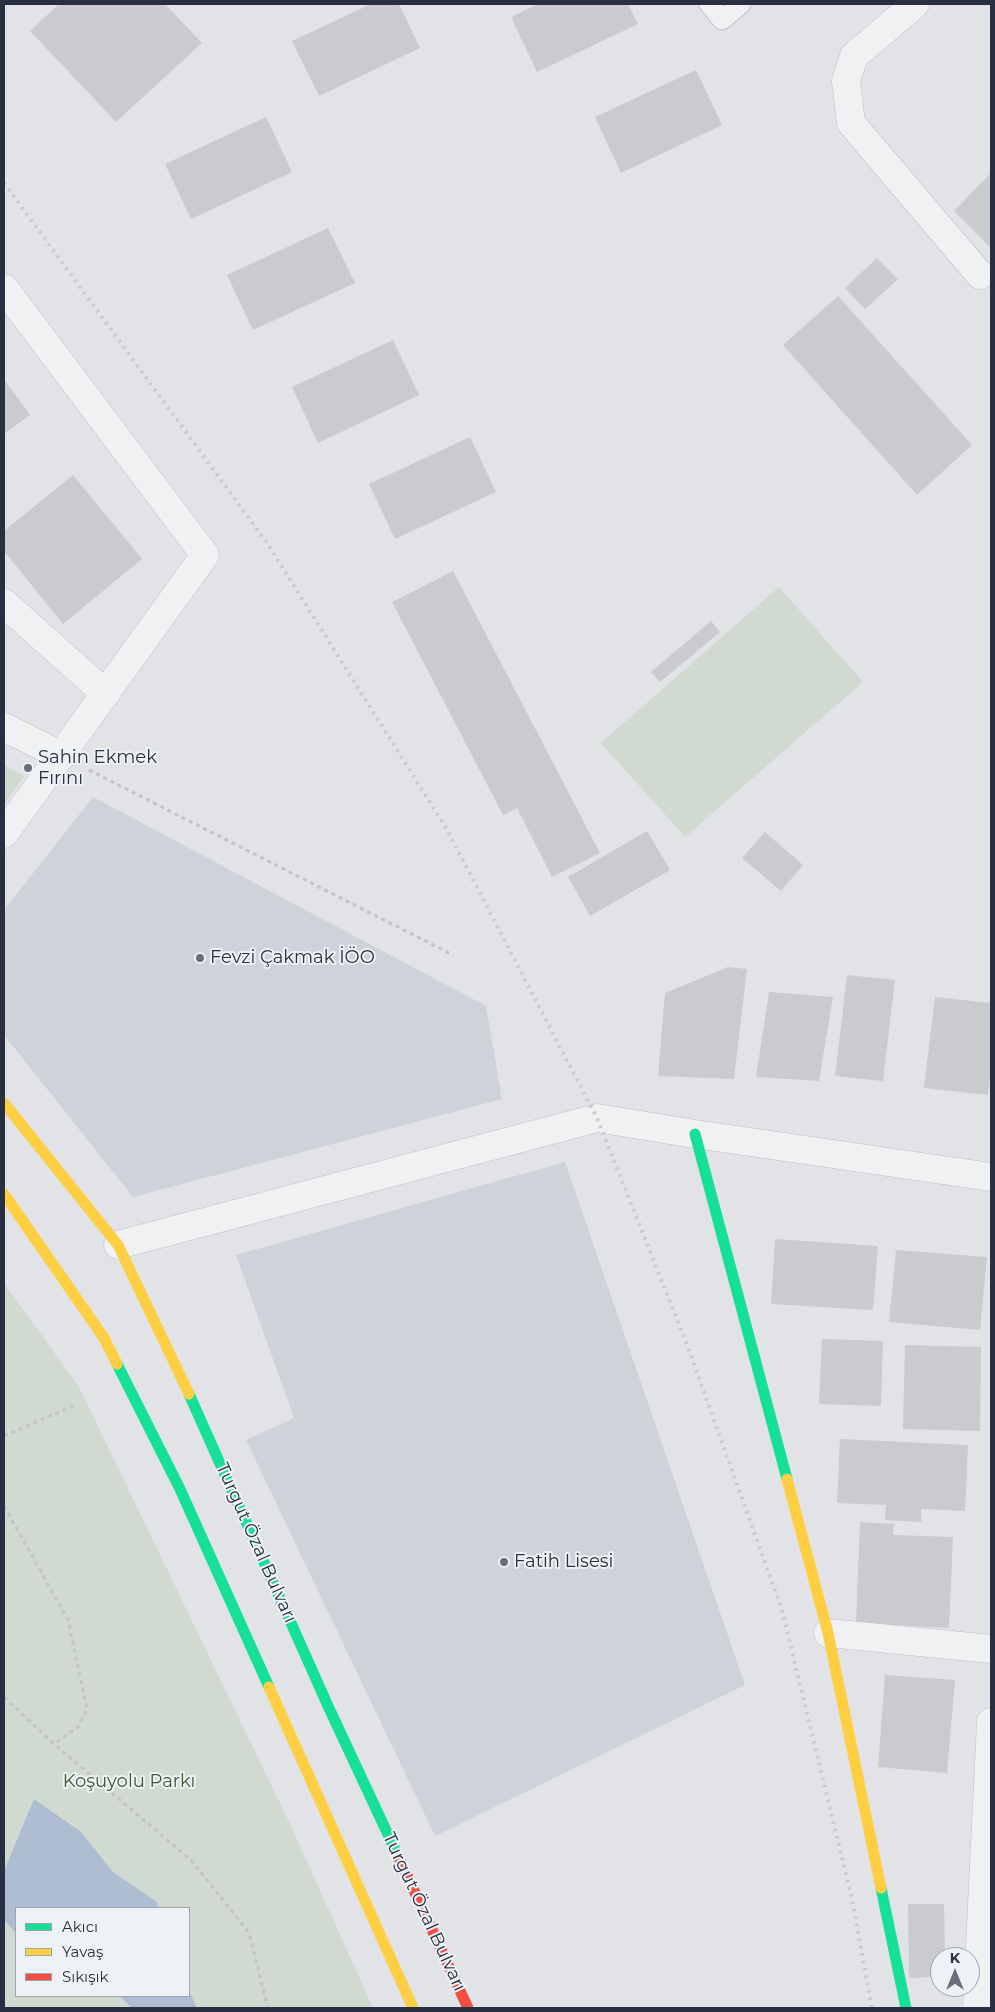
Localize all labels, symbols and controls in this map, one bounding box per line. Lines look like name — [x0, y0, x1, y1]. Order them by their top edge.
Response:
place label: Sahin Ekmek Fırını — [38, 747, 157, 790]
marker: Sahin Ekmek Fırını — [22, 762, 34, 774]
place label: Fevzi Çakmak İÖO — [210, 947, 375, 969]
marker: Fevzi Çakmak İÖO — [194, 952, 206, 964]
street label: Turgut Özal Bulvarı — [211, 1460, 301, 1626]
place label: Fatih Lisesi — [514, 1551, 613, 1573]
marker: Fatih Lisesi — [498, 1556, 510, 1568]
park label: Koşuyolu Parkı — [63, 1771, 195, 1793]
street label: Turgut Özal Bulvarı — [378, 1829, 470, 1995]
legend — [15, 1907, 190, 1997]
text: Akıcı — [62, 1917, 98, 1936]
text: Yavaş — [62, 1942, 103, 1961]
north arrow — [930, 1947, 980, 1997]
text: K — [950, 1949, 960, 1967]
text: Sıkışık — [62, 1967, 108, 1986]

